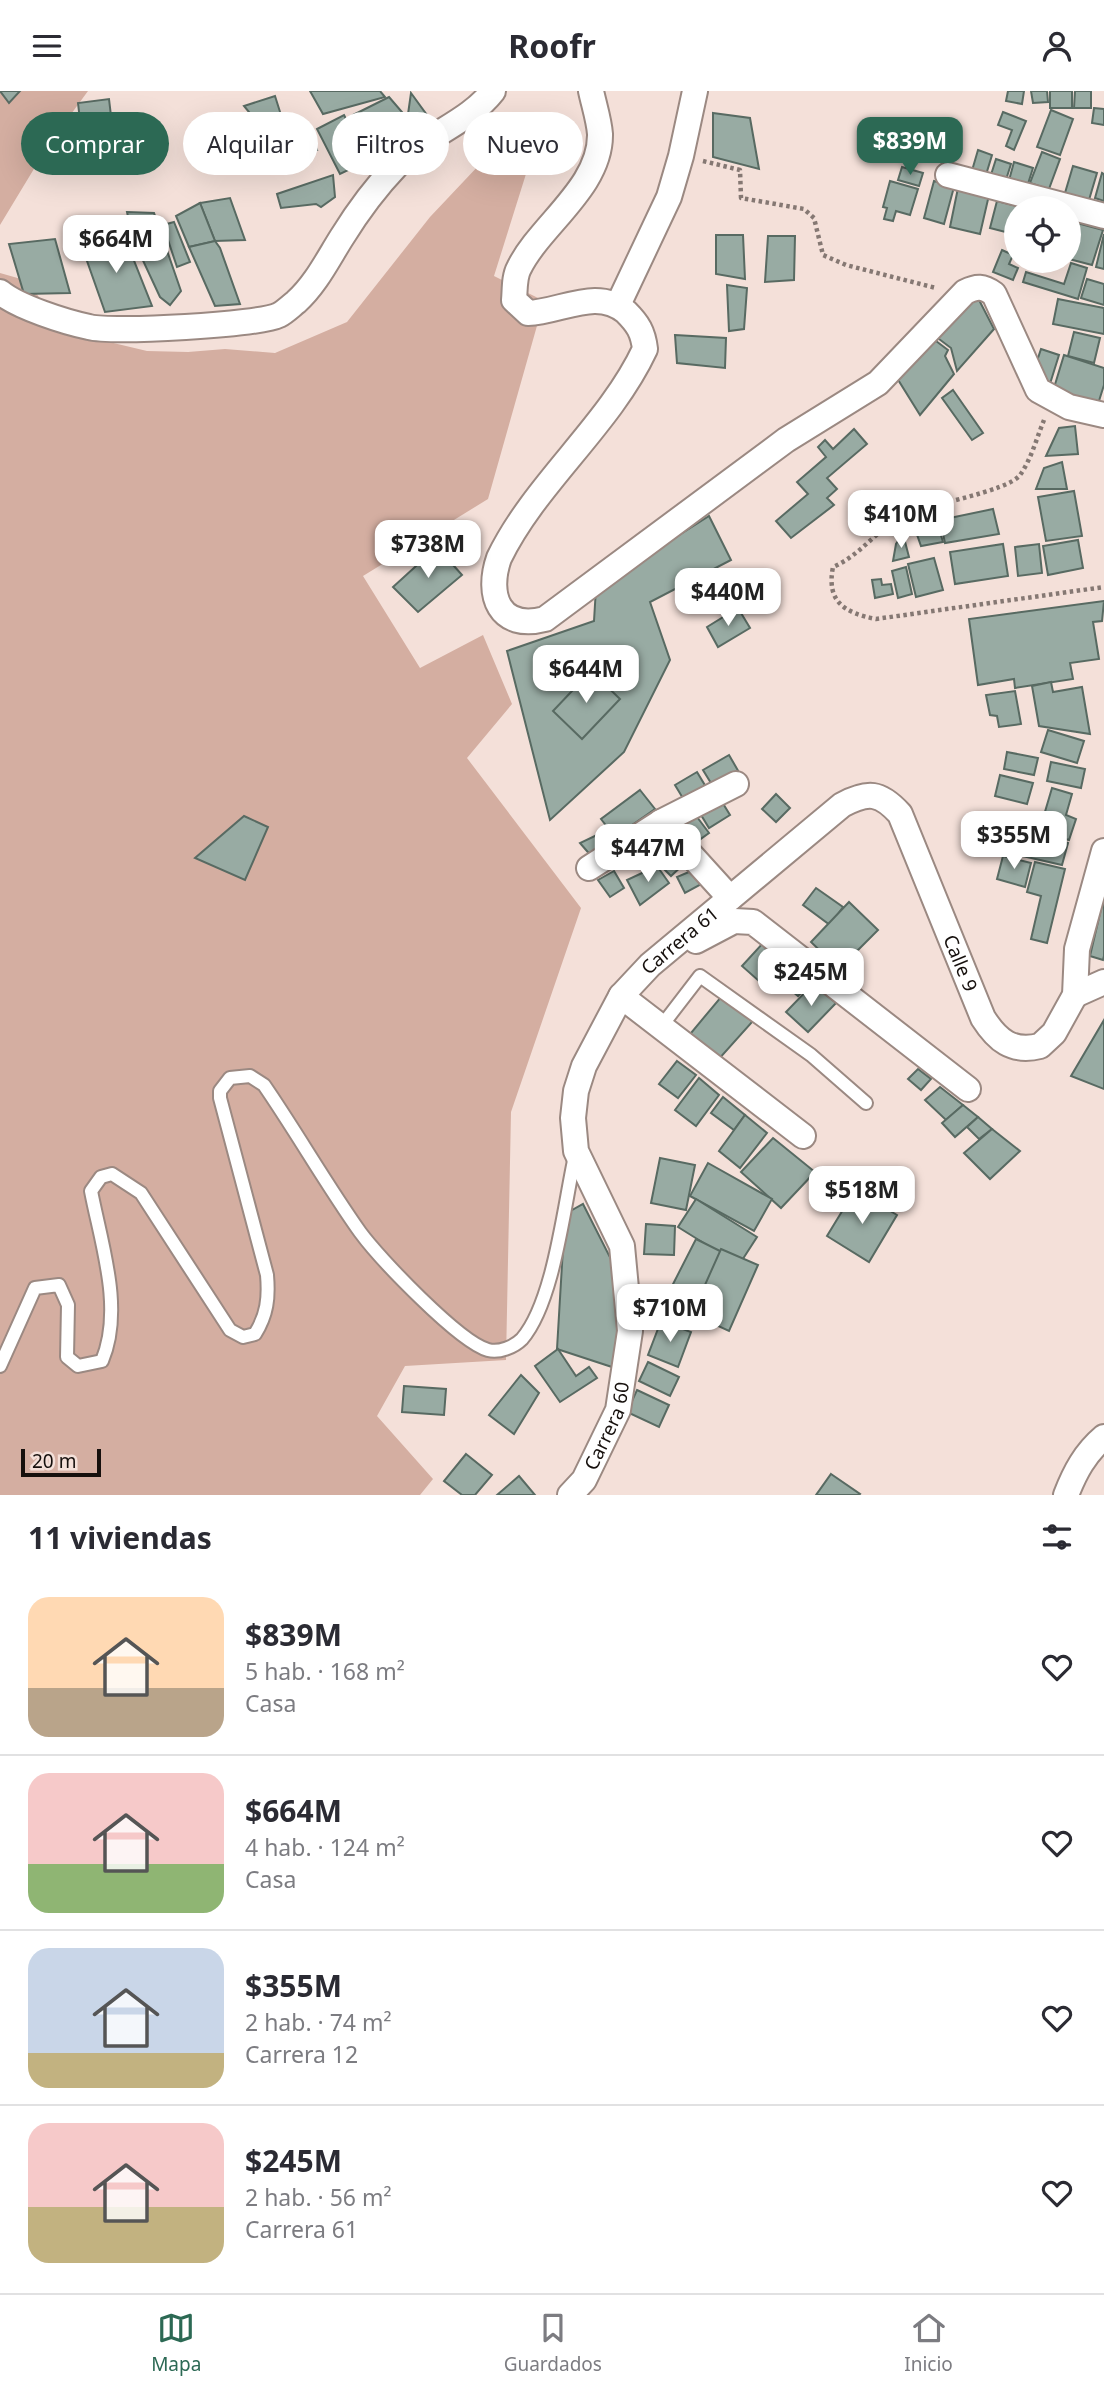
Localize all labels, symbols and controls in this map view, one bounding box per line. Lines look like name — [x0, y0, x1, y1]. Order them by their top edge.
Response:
text: Roofr — [508, 24, 596, 67]
icon: menu — [28, 27, 66, 65]
icon: person — [1038, 27, 1076, 65]
chip: Comprar — [21, 112, 169, 175]
chip: Alquilar — [183, 112, 318, 175]
chip: Filtros — [332, 112, 449, 175]
chip: Nuevo — [463, 112, 583, 175]
pin: $839M — [861, 118, 959, 177]
text: $839M — [873, 124, 947, 156]
map controls — [1004, 196, 1081, 273]
button: locate — [1004, 196, 1081, 273]
pin: $664M — [67, 215, 165, 275]
text: $664M — [79, 222, 153, 254]
pin: $410M — [852, 491, 950, 550]
text: $410M — [864, 497, 938, 529]
pin: $738M — [379, 521, 477, 580]
text: $738M — [391, 527, 465, 559]
pin: $440M — [679, 568, 777, 628]
text: $440M — [691, 575, 765, 607]
pin: $644M — [537, 645, 635, 705]
text: $644M — [549, 652, 623, 684]
pin: $355M — [965, 811, 1063, 871]
text: $355M — [977, 818, 1051, 850]
pin: $447M — [599, 825, 697, 884]
text: $447M — [611, 831, 685, 863]
street label: Carrera 61 — [635, 900, 724, 980]
street label: Calle 9 — [937, 931, 984, 995]
pin: $245M — [762, 949, 860, 1008]
text: $245M — [774, 955, 848, 987]
pin: $518M — [813, 1167, 911, 1226]
text: $518M — [825, 1173, 899, 1205]
pin: $710M — [621, 1285, 719, 1344]
text: $710M — [633, 1291, 707, 1323]
street label: Carrera 60 — [578, 1380, 635, 1474]
scale bar — [21, 1446, 102, 1478]
text: 20 m — [32, 1448, 76, 1474]
text: 11 viviendas — [28, 1517, 212, 1558]
icon: filters — [1038, 1518, 1076, 1556]
text: $839M — [245, 1614, 342, 1655]
icon: home — [84, 1625, 168, 1709]
icon: heart — [1038, 1648, 1076, 1686]
text: 5 hab. · 168 m² — [245, 1655, 405, 1687]
text: Casa — [245, 1687, 296, 1719]
text: $664M — [245, 1790, 342, 1831]
icon: home — [84, 1801, 168, 1885]
icon: heart — [1038, 1824, 1076, 1862]
text: 4 hab. · 124 m² — [245, 1831, 405, 1863]
text: Casa — [245, 1863, 296, 1895]
text: $355M — [245, 1965, 342, 2006]
icon: home — [84, 1976, 168, 2060]
icon: heart — [1038, 1999, 1076, 2037]
text: 2 hab. · 74 m² — [245, 2006, 392, 2038]
text: Carrera 12 — [245, 2038, 358, 2070]
text: $245M — [245, 2140, 342, 2181]
icon: home — [84, 2151, 168, 2235]
icon: heart — [1038, 2174, 1076, 2212]
text: 2 hab. · 56 m² — [245, 2181, 392, 2213]
text: Carrera 61 — [245, 2213, 358, 2245]
tab: Mapa — [151, 2309, 201, 2377]
tab: Guardados — [504, 2309, 602, 2377]
tab: Inicio — [904, 2309, 953, 2377]

